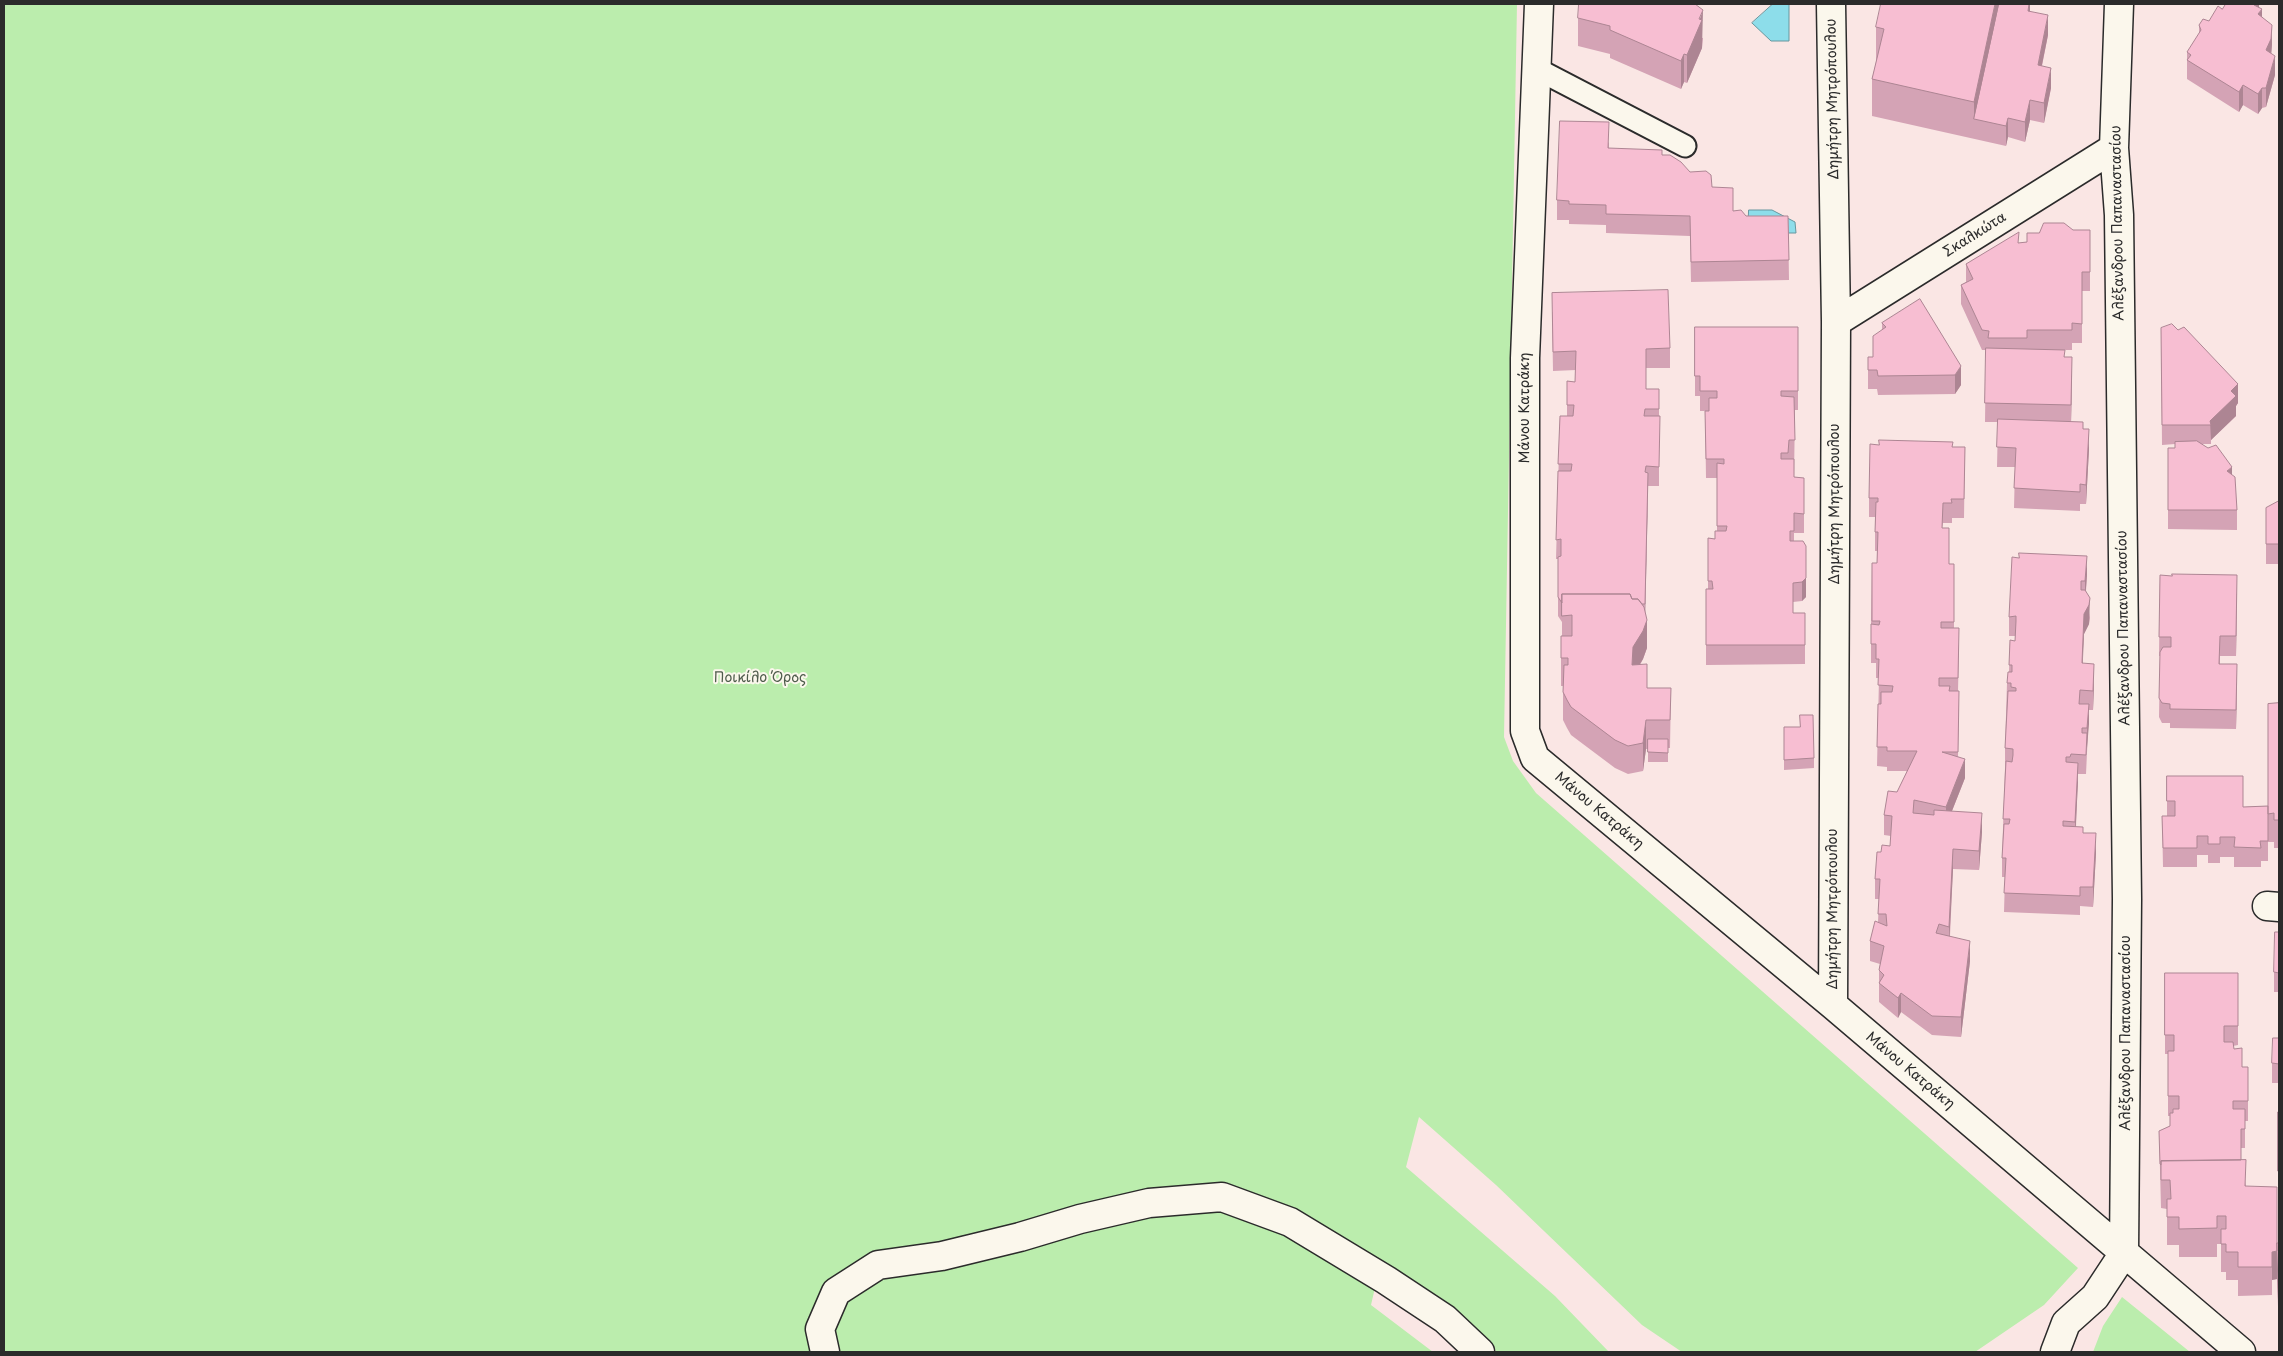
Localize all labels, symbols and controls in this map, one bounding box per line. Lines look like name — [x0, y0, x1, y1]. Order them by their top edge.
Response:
street label: Δημήτρη Μητρόπουλου — [1823, 18, 1843, 180]
street label: Αλέξανδρου Παπαναστασίου — [2108, 125, 2128, 321]
street label: Σκαλκώτα — [1940, 209, 2010, 261]
street label: Μάνου Κατράκη — [1517, 353, 1533, 463]
street label: Δημήτρη Μητρόπουλου — [1827, 423, 1843, 585]
street label: Αλέξανδρου Παπαναστασίου — [2114, 530, 2134, 726]
park label: Ποικίλο Όρος — [714, 670, 806, 686]
street label: Μάνου Κατράκη — [1551, 769, 1647, 853]
street label: Δημήτρη Μητρόπουλου — [1825, 828, 1841, 990]
street label: Αλέξανδρου Παπαναστασίου — [2118, 935, 2134, 1131]
street label: Μάνου Κατράκη — [1862, 1029, 1958, 1113]

